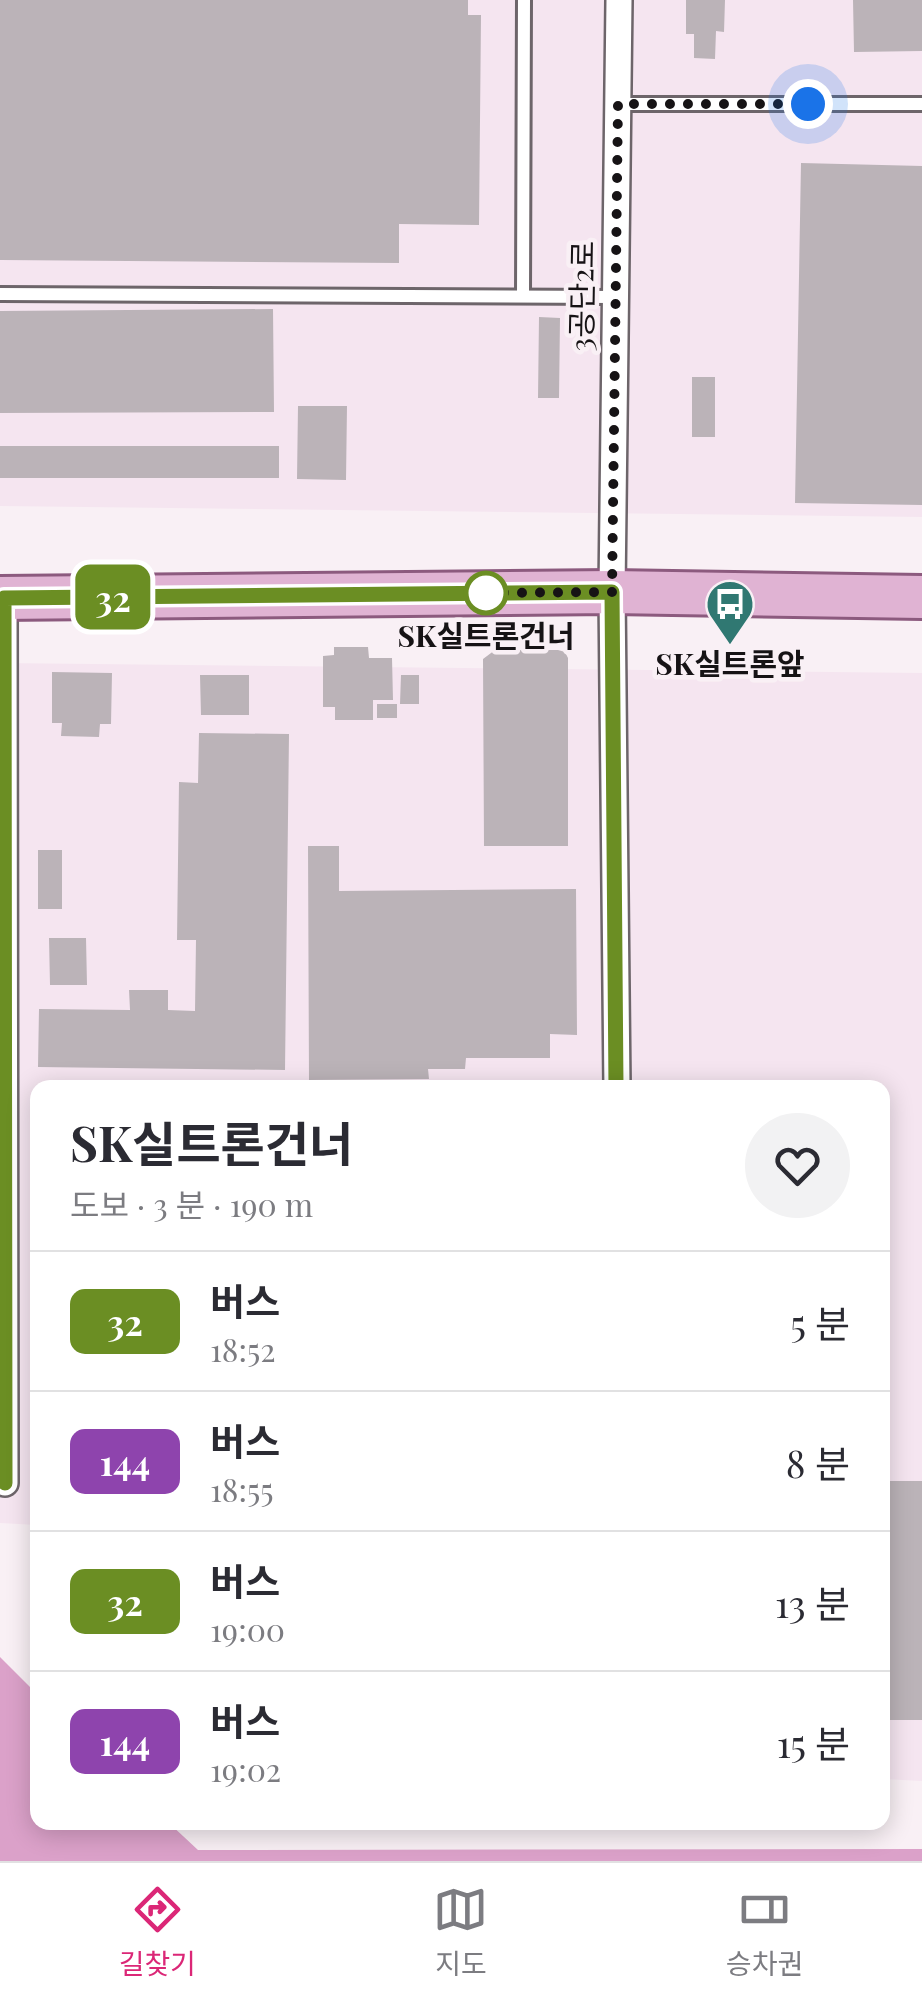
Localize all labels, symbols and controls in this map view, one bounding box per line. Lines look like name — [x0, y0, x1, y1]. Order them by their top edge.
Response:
your location — [783, 79, 833, 129]
street label: 3공단2로 — [560, 240, 602, 352]
line badge: 32 — [68, 564, 158, 630]
marker: SK실트론건너 — [465, 572, 507, 614]
text: 32 — [95, 574, 131, 621]
bus stop icon: SK실트론앞 — [704, 578, 756, 646]
place label: SK실트론건너 — [398, 615, 574, 655]
place label: SK실트론앞 — [655, 643, 805, 683]
text: SK실트론건너 — [70, 1110, 353, 1174]
button: heart — [745, 1113, 850, 1218]
text: 도보 · 3 분 · 190 m — [70, 1182, 313, 1225]
text: 버스 — [210, 1275, 280, 1326]
text: 5 분 — [790, 1297, 850, 1348]
text: 32 — [107, 1298, 143, 1345]
text: 18:52 — [210, 1327, 276, 1370]
text: 버스 — [210, 1415, 280, 1466]
text: 8 분 — [786, 1437, 850, 1488]
text: 144 — [100, 1438, 150, 1485]
text: 18:55 — [210, 1467, 274, 1510]
text: 버스 — [210, 1555, 280, 1606]
text: 13 분 — [775, 1577, 850, 1628]
text: 32 — [107, 1578, 143, 1625]
text: 19:00 — [210, 1607, 285, 1650]
text: 버스 — [210, 1695, 280, 1746]
text: 15 분 — [777, 1717, 850, 1768]
text: 144 — [100, 1718, 150, 1765]
text: 19:02 — [210, 1747, 281, 1790]
tab: 길찾기 — [119, 1882, 196, 1982]
tab: 지도 — [433, 1882, 488, 1982]
tab: 승차권 — [726, 1882, 803, 1982]

